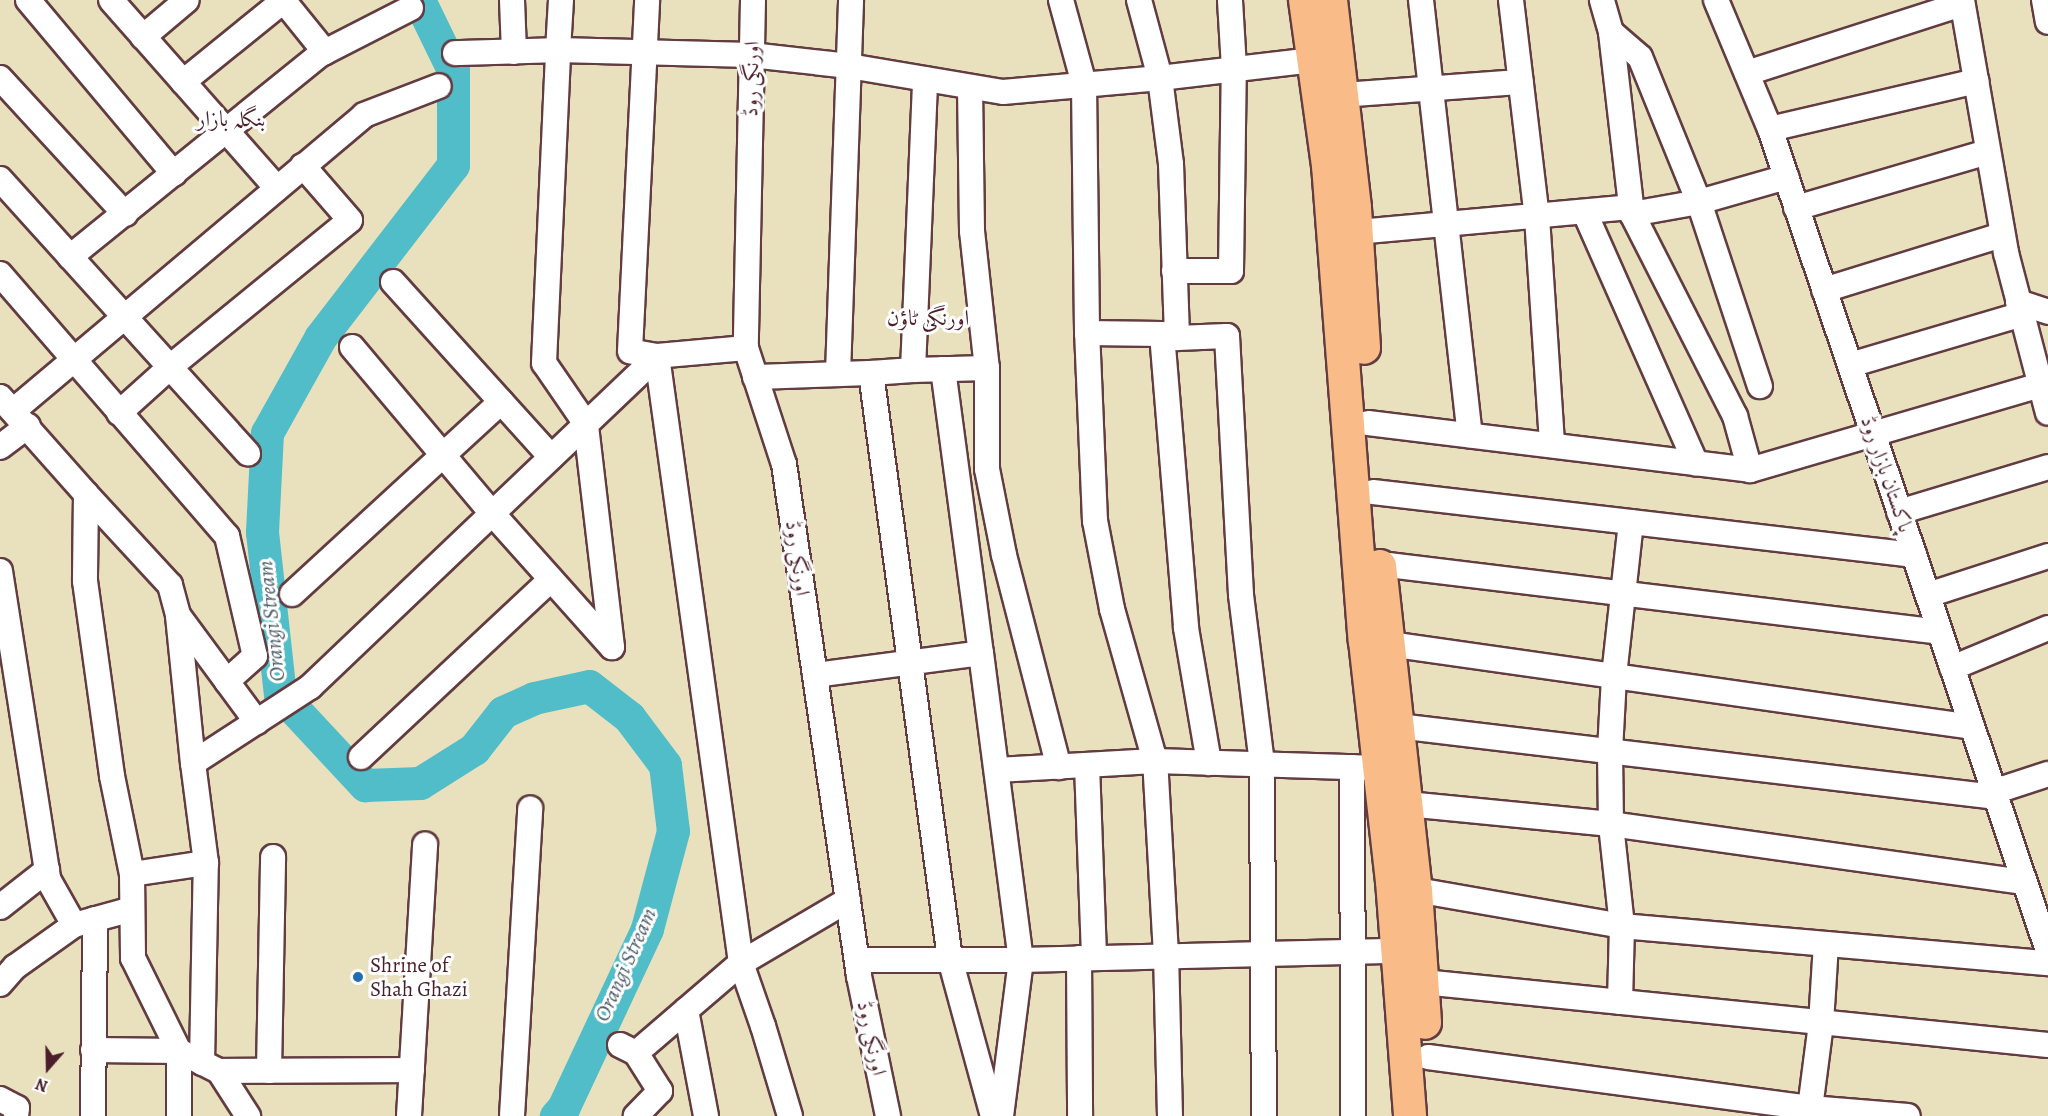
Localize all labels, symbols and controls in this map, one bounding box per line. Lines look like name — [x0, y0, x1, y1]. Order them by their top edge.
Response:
street label: اورنگی روڈ — [738, 41, 764, 117]
district label: بنگلہ بازار — [197, 107, 265, 133]
district label: اورنگی ٹاؤن — [887, 306, 969, 332]
street label: پاکستان بازار روڈ — [1855, 413, 1919, 535]
street label: اورنگی روڈ — [780, 519, 816, 597]
water label: Orangi Stream — [253, 559, 291, 683]
water label: Orangi Stream — [589, 904, 663, 1026]
place label: Shrine of Shah Ghazi — [370, 952, 468, 1002]
marker: Shrine of Shah Ghazi — [351, 970, 365, 984]
street label: اورنگی روڈ — [852, 998, 892, 1078]
north arrow — [18, 1038, 78, 1098]
text: N — [33, 1073, 51, 1097]

